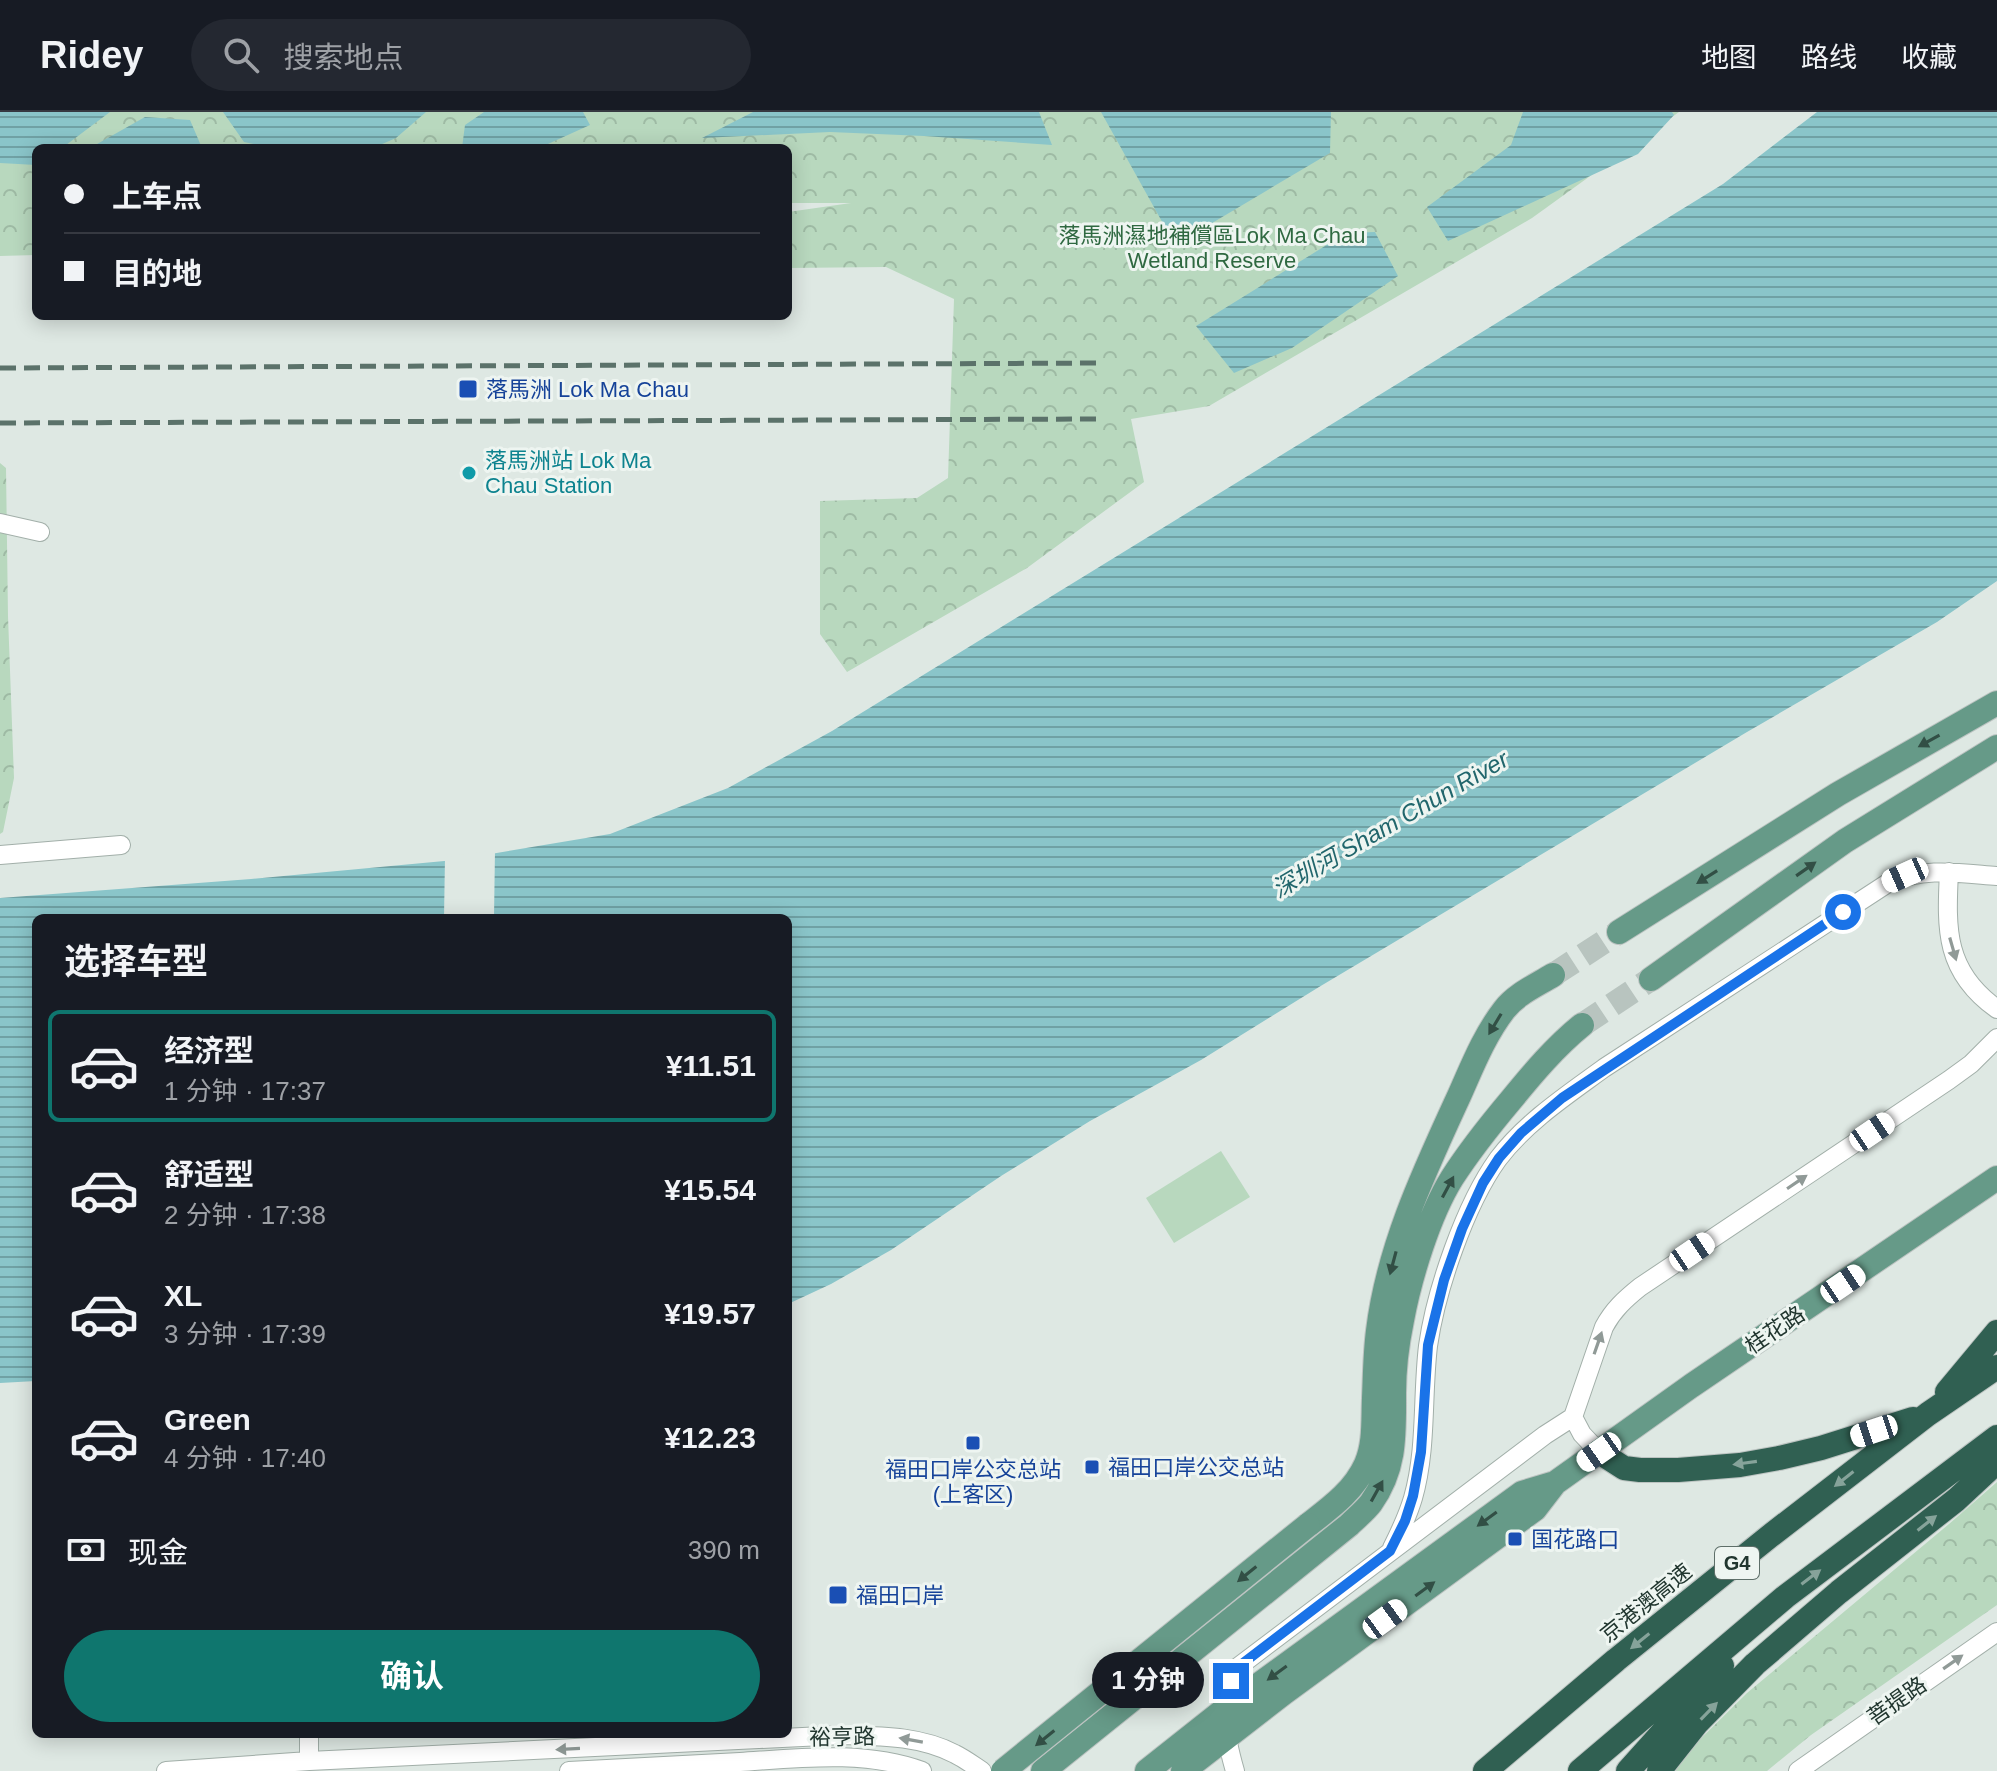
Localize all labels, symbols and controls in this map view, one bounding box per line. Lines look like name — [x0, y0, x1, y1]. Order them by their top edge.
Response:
search box — [191, 19, 751, 91]
icon: search — [219, 33, 263, 77]
text: Ridey — [40, 34, 143, 76]
text: 搜索地点 — [283, 41, 403, 74]
text: 地图 — [1701, 42, 1757, 73]
text: 路线 — [1801, 42, 1857, 73]
text: 收藏 — [1901, 42, 1957, 73]
text: 上车点 — [112, 180, 202, 213]
park label: 落馬洲濕地補償區Lok Ma Chau Wetland Reserve — [1059, 223, 1365, 273]
text: 目的地 — [112, 257, 202, 290]
place label: 落馬洲 Lok Ma Chau — [486, 377, 689, 402]
marker: 落馬洲 Lok Ma Chau — [457, 378, 479, 400]
place label: 落馬洲站 Lok Ma Chau Station — [485, 448, 652, 498]
marker: 落馬洲站 Lok Ma Chau Station — [460, 464, 478, 482]
one-way arrow — [1918, 734, 1940, 748]
water label: 深圳河 Sham Chun River — [1267, 745, 1514, 903]
car — [1878, 854, 1932, 896]
one-way arrow — [1795, 862, 1816, 877]
one-way arrow — [1696, 869, 1718, 883]
route start — [1825, 894, 1861, 930]
one-way arrow — [1947, 937, 1960, 961]
text: 选择车型 — [64, 941, 208, 982]
one-way arrow — [1488, 1013, 1502, 1035]
icon: car — [68, 1030, 140, 1102]
text: 经济型 — [164, 1034, 254, 1067]
text: ¥11.51 — [666, 1049, 756, 1082]
text: 1 分钟 · 17:37 — [164, 1076, 326, 1106]
car — [1845, 1109, 1899, 1155]
icon: car — [68, 1154, 140, 1226]
text: 舒适型 — [164, 1158, 254, 1191]
text: ¥15.54 — [664, 1173, 756, 1206]
one-way arrow — [1786, 1175, 1807, 1190]
one-way arrow — [1441, 1176, 1454, 1199]
text: 2 分钟 · 17:38 — [164, 1200, 326, 1230]
car — [1665, 1229, 1719, 1275]
one-way arrow — [1386, 1250, 1398, 1275]
car — [1816, 1261, 1870, 1307]
icon: car — [68, 1278, 140, 1350]
text: XL — [164, 1279, 202, 1312]
text: ¥19.57 — [664, 1297, 756, 1330]
street label: 桂花路 — [1741, 1301, 1809, 1359]
text: 3 分钟 · 17:39 — [164, 1319, 326, 1349]
one-way arrow — [1593, 1331, 1605, 1355]
icon: car — [68, 1402, 140, 1474]
text: Green — [164, 1403, 251, 1436]
car — [1847, 1412, 1901, 1450]
text: ¥12.23 — [664, 1421, 756, 1454]
car — [1572, 1428, 1626, 1476]
marker: 福田口岸公交总站 (上客区) — [964, 1434, 982, 1452]
text: 4 分钟 · 17:40 — [164, 1443, 326, 1473]
place label: 福田口岸公交总站 — [1108, 1455, 1284, 1480]
place label: 福田口岸公交总站 (上客区) — [885, 1457, 1061, 1507]
one-way arrow — [1732, 1457, 1757, 1470]
marker: 福田口岸公交总站 — [1083, 1458, 1101, 1476]
one-way arrow — [1833, 1470, 1854, 1487]
one-way arrow — [1371, 1480, 1384, 1503]
one-way arrow — [1476, 1511, 1497, 1526]
one-way arrow — [1917, 1516, 1937, 1532]
place label: 国花路口 — [1531, 1527, 1619, 1552]
icon: cash — [64, 1528, 108, 1572]
marker: 国花路口 — [1506, 1530, 1524, 1548]
text: 390 m — [688, 1535, 760, 1565]
text: 现金 — [128, 1536, 188, 1569]
road number: G4 — [1715, 1547, 1759, 1579]
street label: 京港澳高速 — [1595, 1559, 1697, 1647]
one-way arrow — [1237, 1565, 1257, 1582]
one-way arrow — [1801, 1570, 1822, 1586]
one-way arrow — [1414, 1582, 1435, 1598]
place label: 福田口岸 — [856, 1583, 944, 1608]
marker: 福田口岸 — [827, 1584, 849, 1606]
car — [1359, 1595, 1411, 1643]
button: 确认 — [64, 1630, 760, 1722]
one-way arrow — [1630, 1632, 1650, 1649]
callout: 1 分钟 — [1091, 1653, 1203, 1709]
one-way arrow — [1943, 1655, 1964, 1670]
route end — [1213, 1663, 1249, 1699]
one-way arrow — [1266, 1664, 1287, 1680]
text: 1 分钟 — [1111, 1665, 1185, 1695]
street label: 菩提路 — [1863, 1672, 1931, 1730]
one-way arrow — [1699, 1702, 1717, 1721]
street label: 裕亨路 — [809, 1724, 875, 1750]
one-way arrow — [1035, 1729, 1055, 1745]
one-way arrow — [899, 1734, 924, 1746]
one-way arrow — [555, 1742, 580, 1755]

